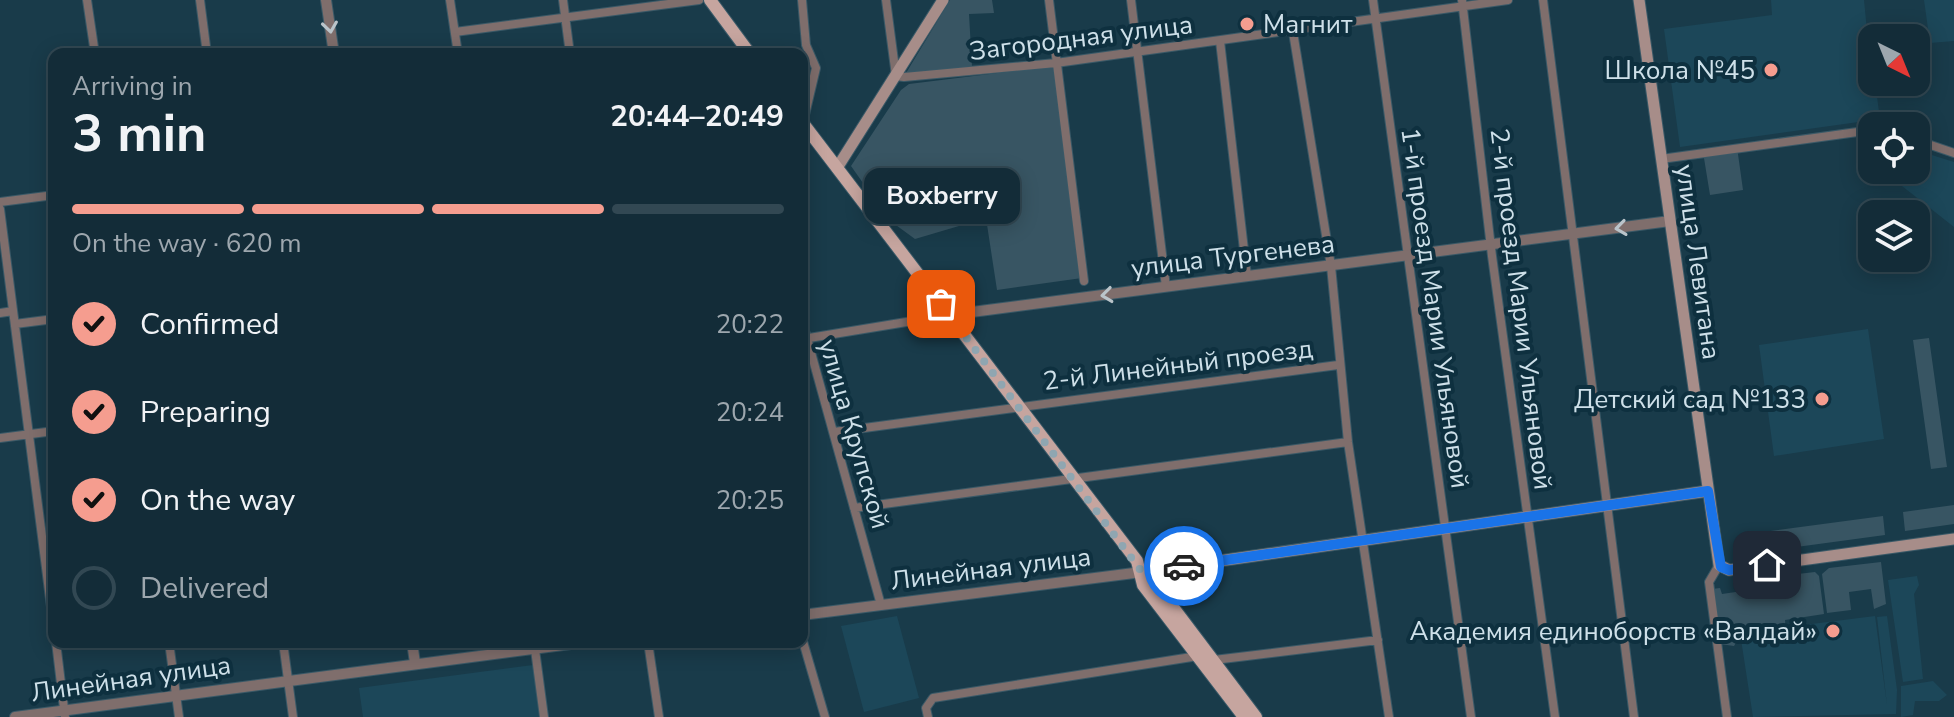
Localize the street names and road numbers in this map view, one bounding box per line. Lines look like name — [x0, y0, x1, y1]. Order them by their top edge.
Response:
street label: Загородная улица — [967, 7, 1195, 69]
street label: 1-й проезд Марии Ульяновой — [1392, 125, 1478, 491]
street label: 2-й проезд Марии Ульяновой — [1481, 126, 1561, 492]
street label: улица Левитана — [1667, 162, 1729, 362]
street label: улица Тургенева — [1129, 226, 1337, 286]
street label: 2-й Линейный проезд — [1041, 331, 1315, 399]
street label: улица Крупской — [810, 335, 898, 533]
street label: Линейная улица — [889, 539, 1093, 599]
street label: Линейная улица — [29, 648, 233, 710]

